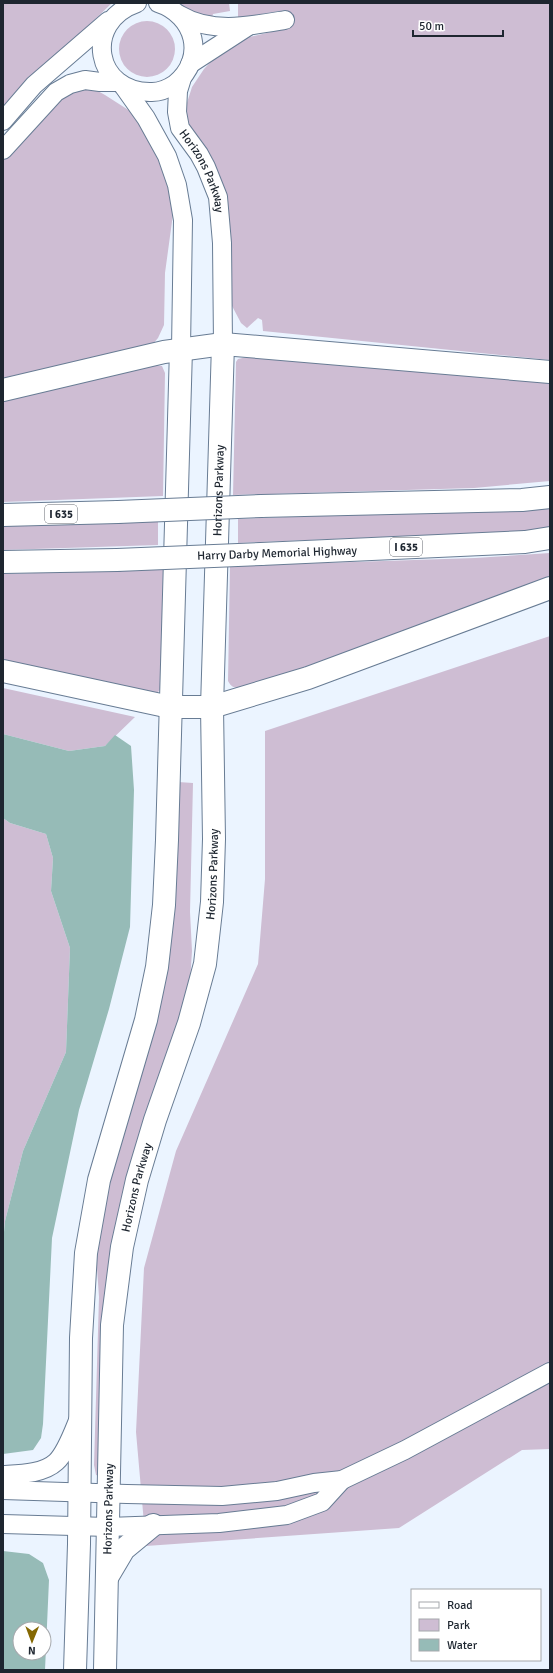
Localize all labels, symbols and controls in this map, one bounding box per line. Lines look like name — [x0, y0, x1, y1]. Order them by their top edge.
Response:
scale bar — [413, 12, 503, 38]
text: 50 m — [419, 19, 444, 34]
street label: Horizons Parkway — [176, 127, 226, 214]
street label: Horizons Parkway — [210, 444, 228, 536]
road number: I 635 — [45, 505, 77, 523]
road number: I 635 — [390, 538, 422, 556]
street label: Harry Darby Memorial Highway — [197, 543, 358, 564]
street label: Horizons Parkway — [203, 828, 222, 921]
street label: Horizons Parkway — [119, 1141, 156, 1234]
street label: Horizons Parkway — [100, 1463, 117, 1555]
legend — [411, 1589, 541, 1661]
text: Road — [447, 1598, 473, 1613]
text: Park — [447, 1618, 470, 1633]
north arrow — [12, 1621, 52, 1661]
text: Water — [447, 1638, 478, 1653]
text: N — [28, 1644, 36, 1657]

